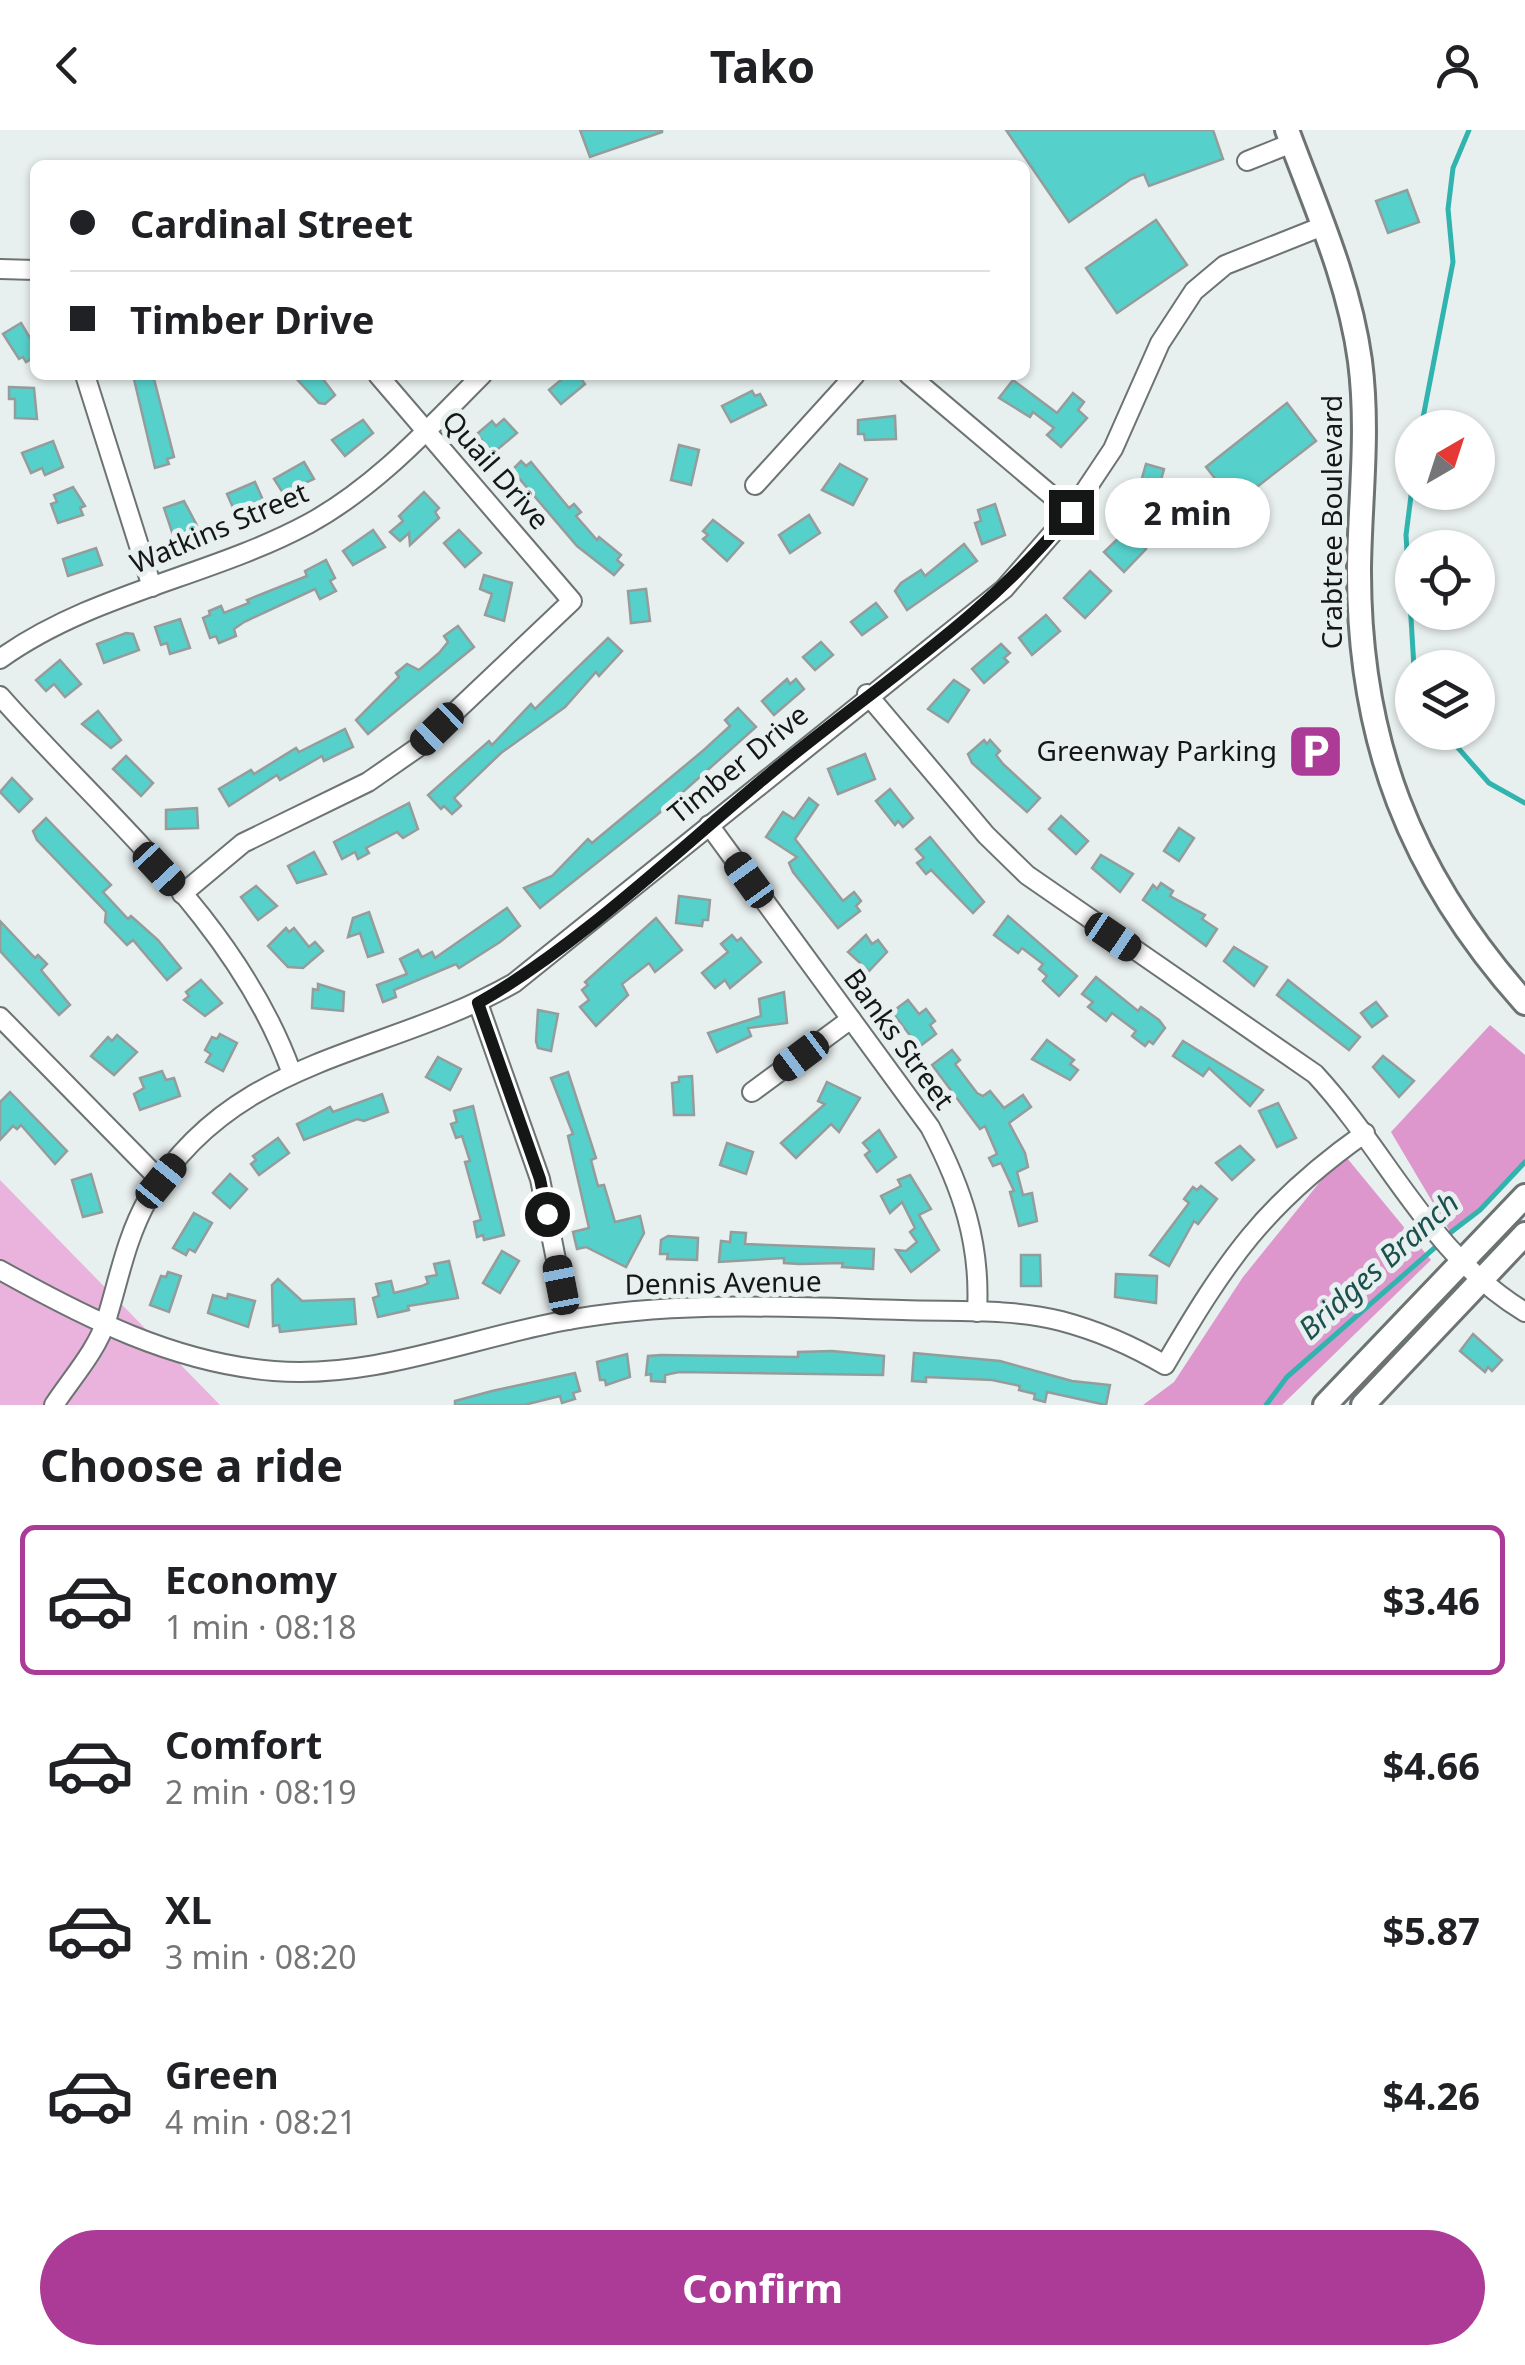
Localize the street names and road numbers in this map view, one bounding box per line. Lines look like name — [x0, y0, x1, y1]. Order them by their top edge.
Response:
street label: Crabtree Boulevard — [1312, 395, 1350, 649]
street label: Quail Drive — [435, 402, 559, 537]
street label: Watkins Street — [124, 473, 313, 582]
street label: Timber Drive — [659, 695, 815, 832]
street label: Banks Street — [836, 960, 964, 1116]
street label: Dennis Avenue — [624, 1261, 822, 1303]

